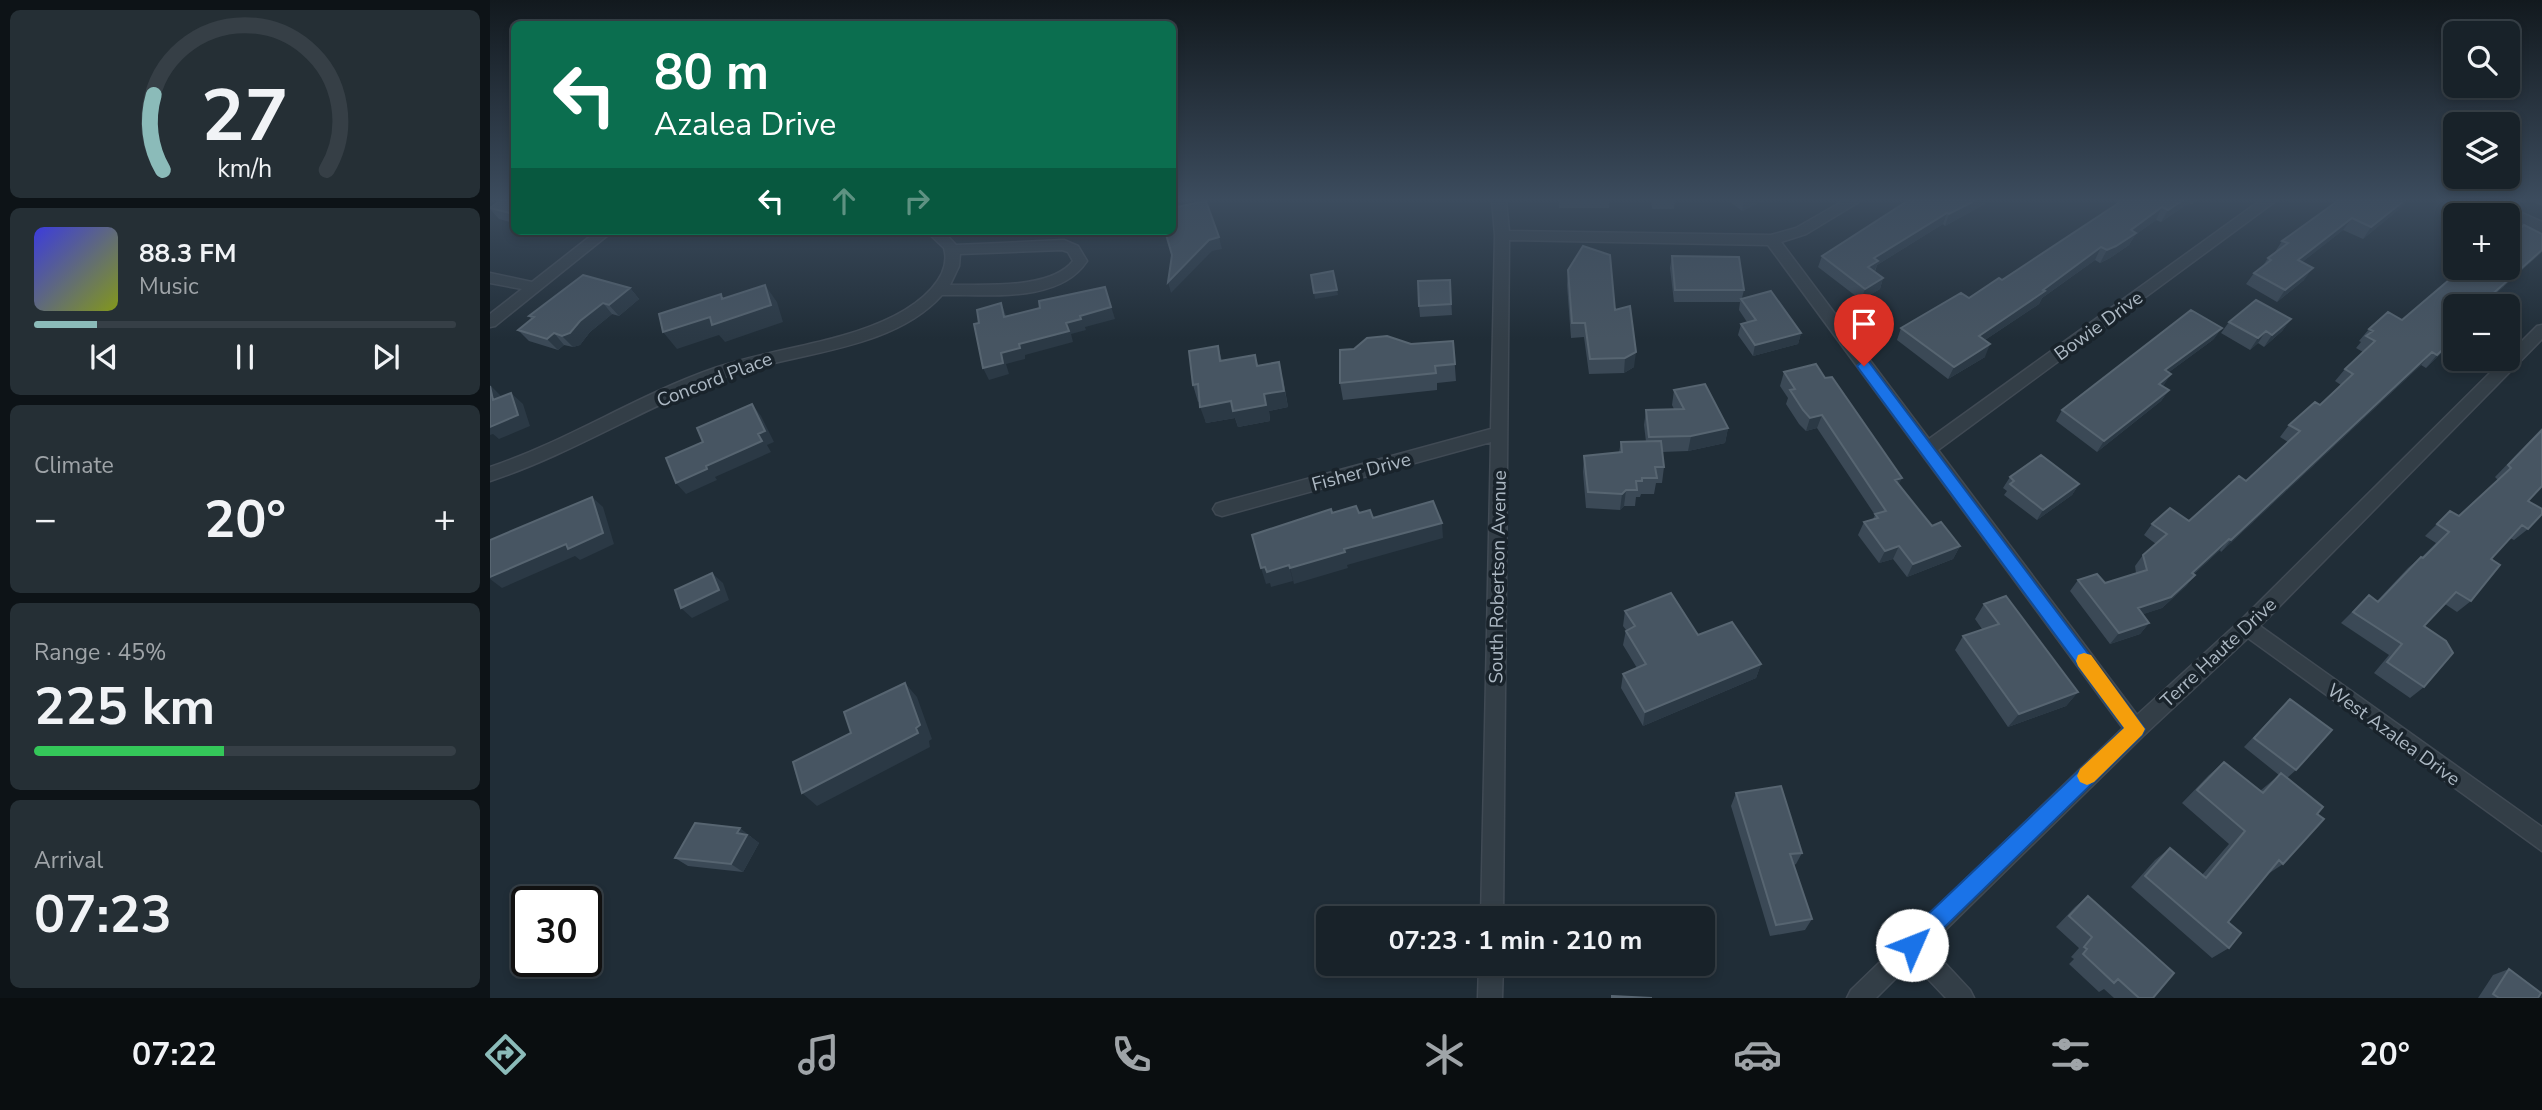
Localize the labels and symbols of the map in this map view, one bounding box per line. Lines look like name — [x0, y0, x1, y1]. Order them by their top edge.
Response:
street label: Bowie Drive — [2049, 285, 2148, 367]
pin — [1834, 294, 1894, 366]
street label: Concord Place — [653, 346, 776, 414]
street label: Fisher Drive — [1309, 446, 1414, 498]
street label: South Robertson Avenue — [1483, 470, 1513, 684]
street label: Terre Haute Drive — [2155, 592, 2283, 714]
street label: West Azalea Drive — [2322, 678, 2465, 792]
speed limit sign: 30 — [511, 886, 602, 977]
position arrow — [1875, 908, 1949, 982]

